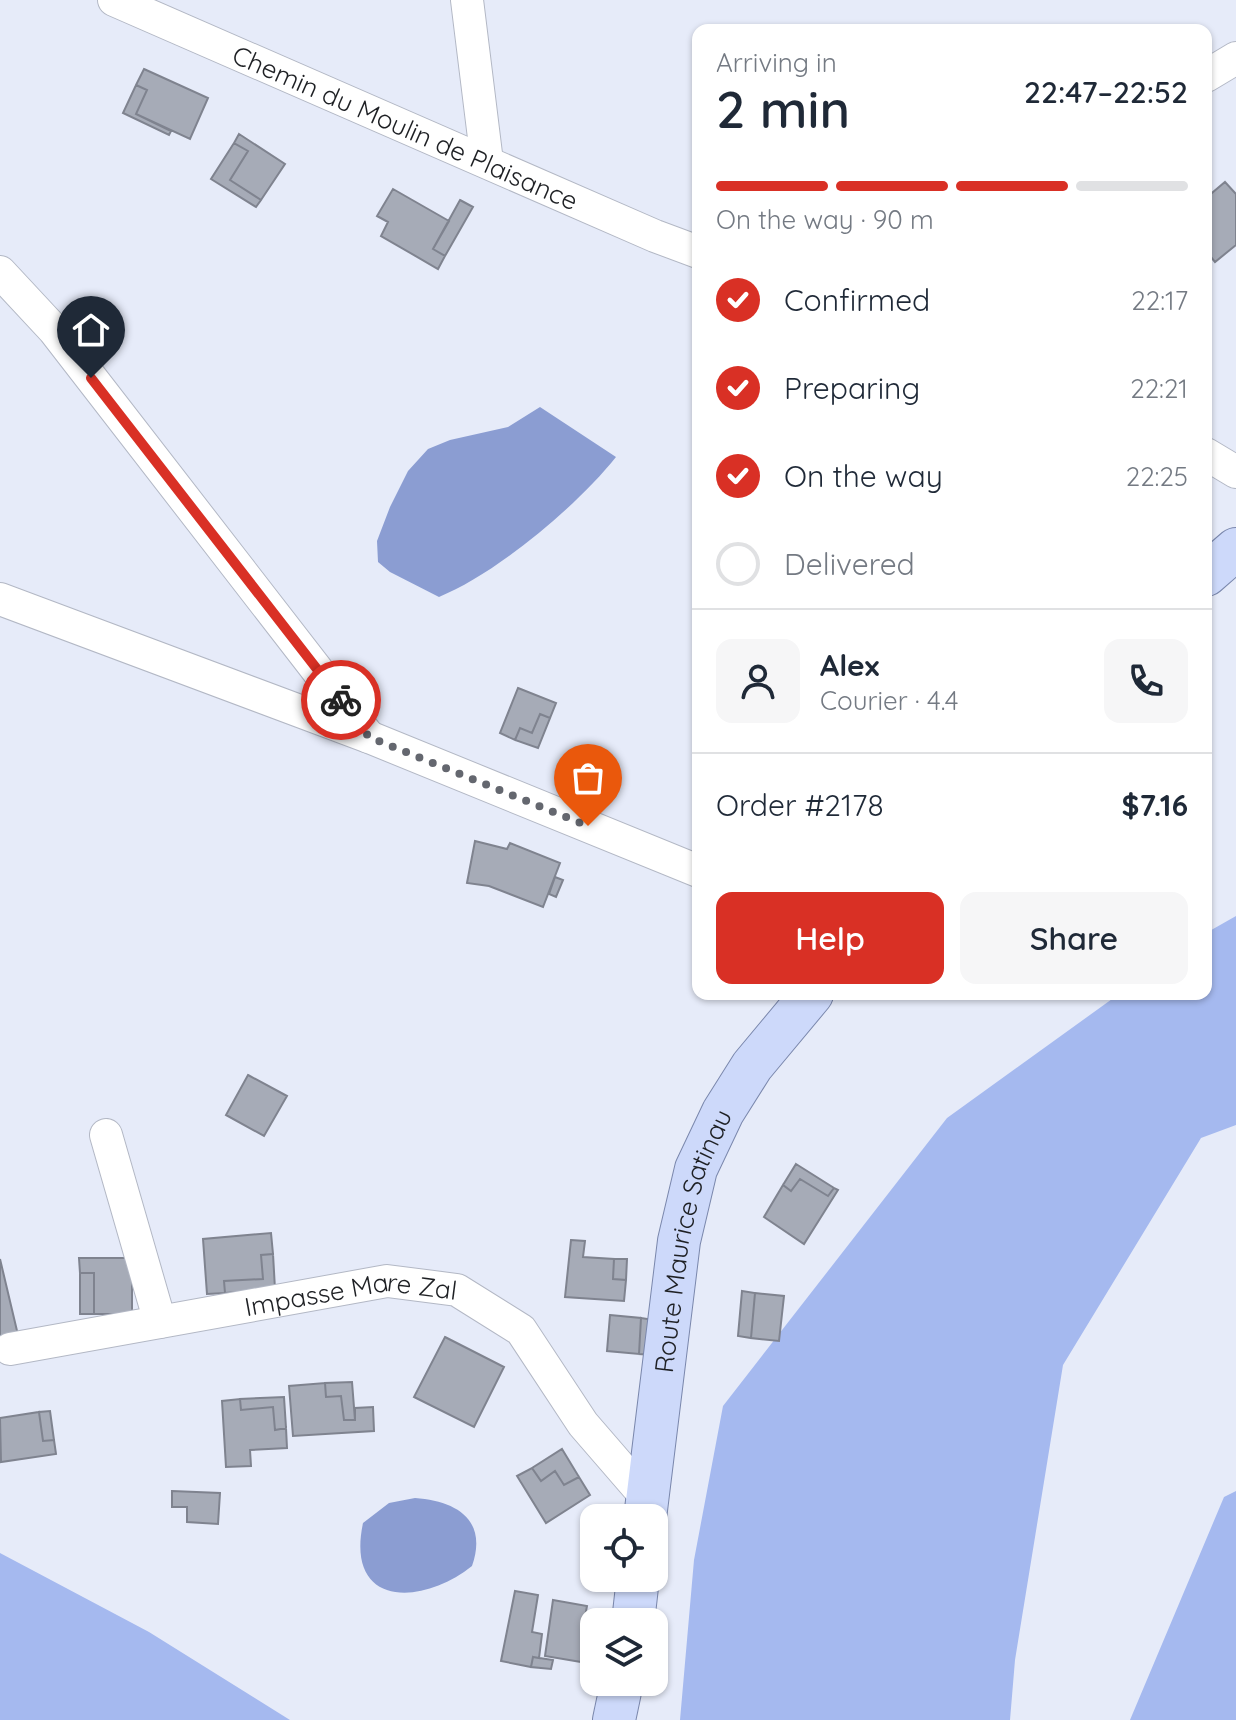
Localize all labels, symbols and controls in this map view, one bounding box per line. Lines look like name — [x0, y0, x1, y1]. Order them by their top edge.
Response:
street label: Chemin du Moulin de Plaisance — [228, 37, 583, 217]
text: Arriving in — [716, 46, 837, 79]
text: 22:47–22:52 — [1024, 73, 1188, 111]
text: 2 min — [716, 76, 850, 141]
text: On the way · 90 m — [716, 203, 934, 236]
icon: check — [716, 278, 760, 322]
text: Confirmed — [784, 281, 930, 319]
text: 22:17 — [1131, 284, 1188, 317]
pin — [57, 296, 125, 378]
icon: home — [69, 308, 113, 352]
icon: check — [716, 366, 760, 410]
text: Preparing — [784, 369, 920, 407]
text: 22:21 — [1130, 372, 1188, 405]
icon: check — [716, 454, 760, 498]
text: On the way — [784, 457, 943, 495]
text: 22:25 — [1126, 460, 1188, 493]
text: Delivered — [784, 545, 915, 583]
button: person — [716, 639, 800, 723]
button: phone — [1104, 639, 1188, 723]
text: Alex — [820, 646, 879, 684]
courier — [301, 660, 381, 740]
icon: bike — [319, 678, 363, 722]
text: Courier · 4.4 — [820, 684, 958, 717]
pin — [554, 744, 622, 826]
icon: bag — [566, 756, 610, 800]
text: Order #2178 — [716, 786, 884, 824]
text: $7.16 — [1121, 786, 1188, 824]
button: Help — [716, 892, 944, 984]
button: Share — [960, 892, 1188, 984]
street label: Route Maurice Satinau — [646, 1104, 739, 1375]
street label: Impasse Mare Zal — [242, 1265, 459, 1323]
map controls — [580, 1504, 668, 1696]
button: locate — [580, 1504, 668, 1592]
button: layers — [580, 1608, 668, 1696]

